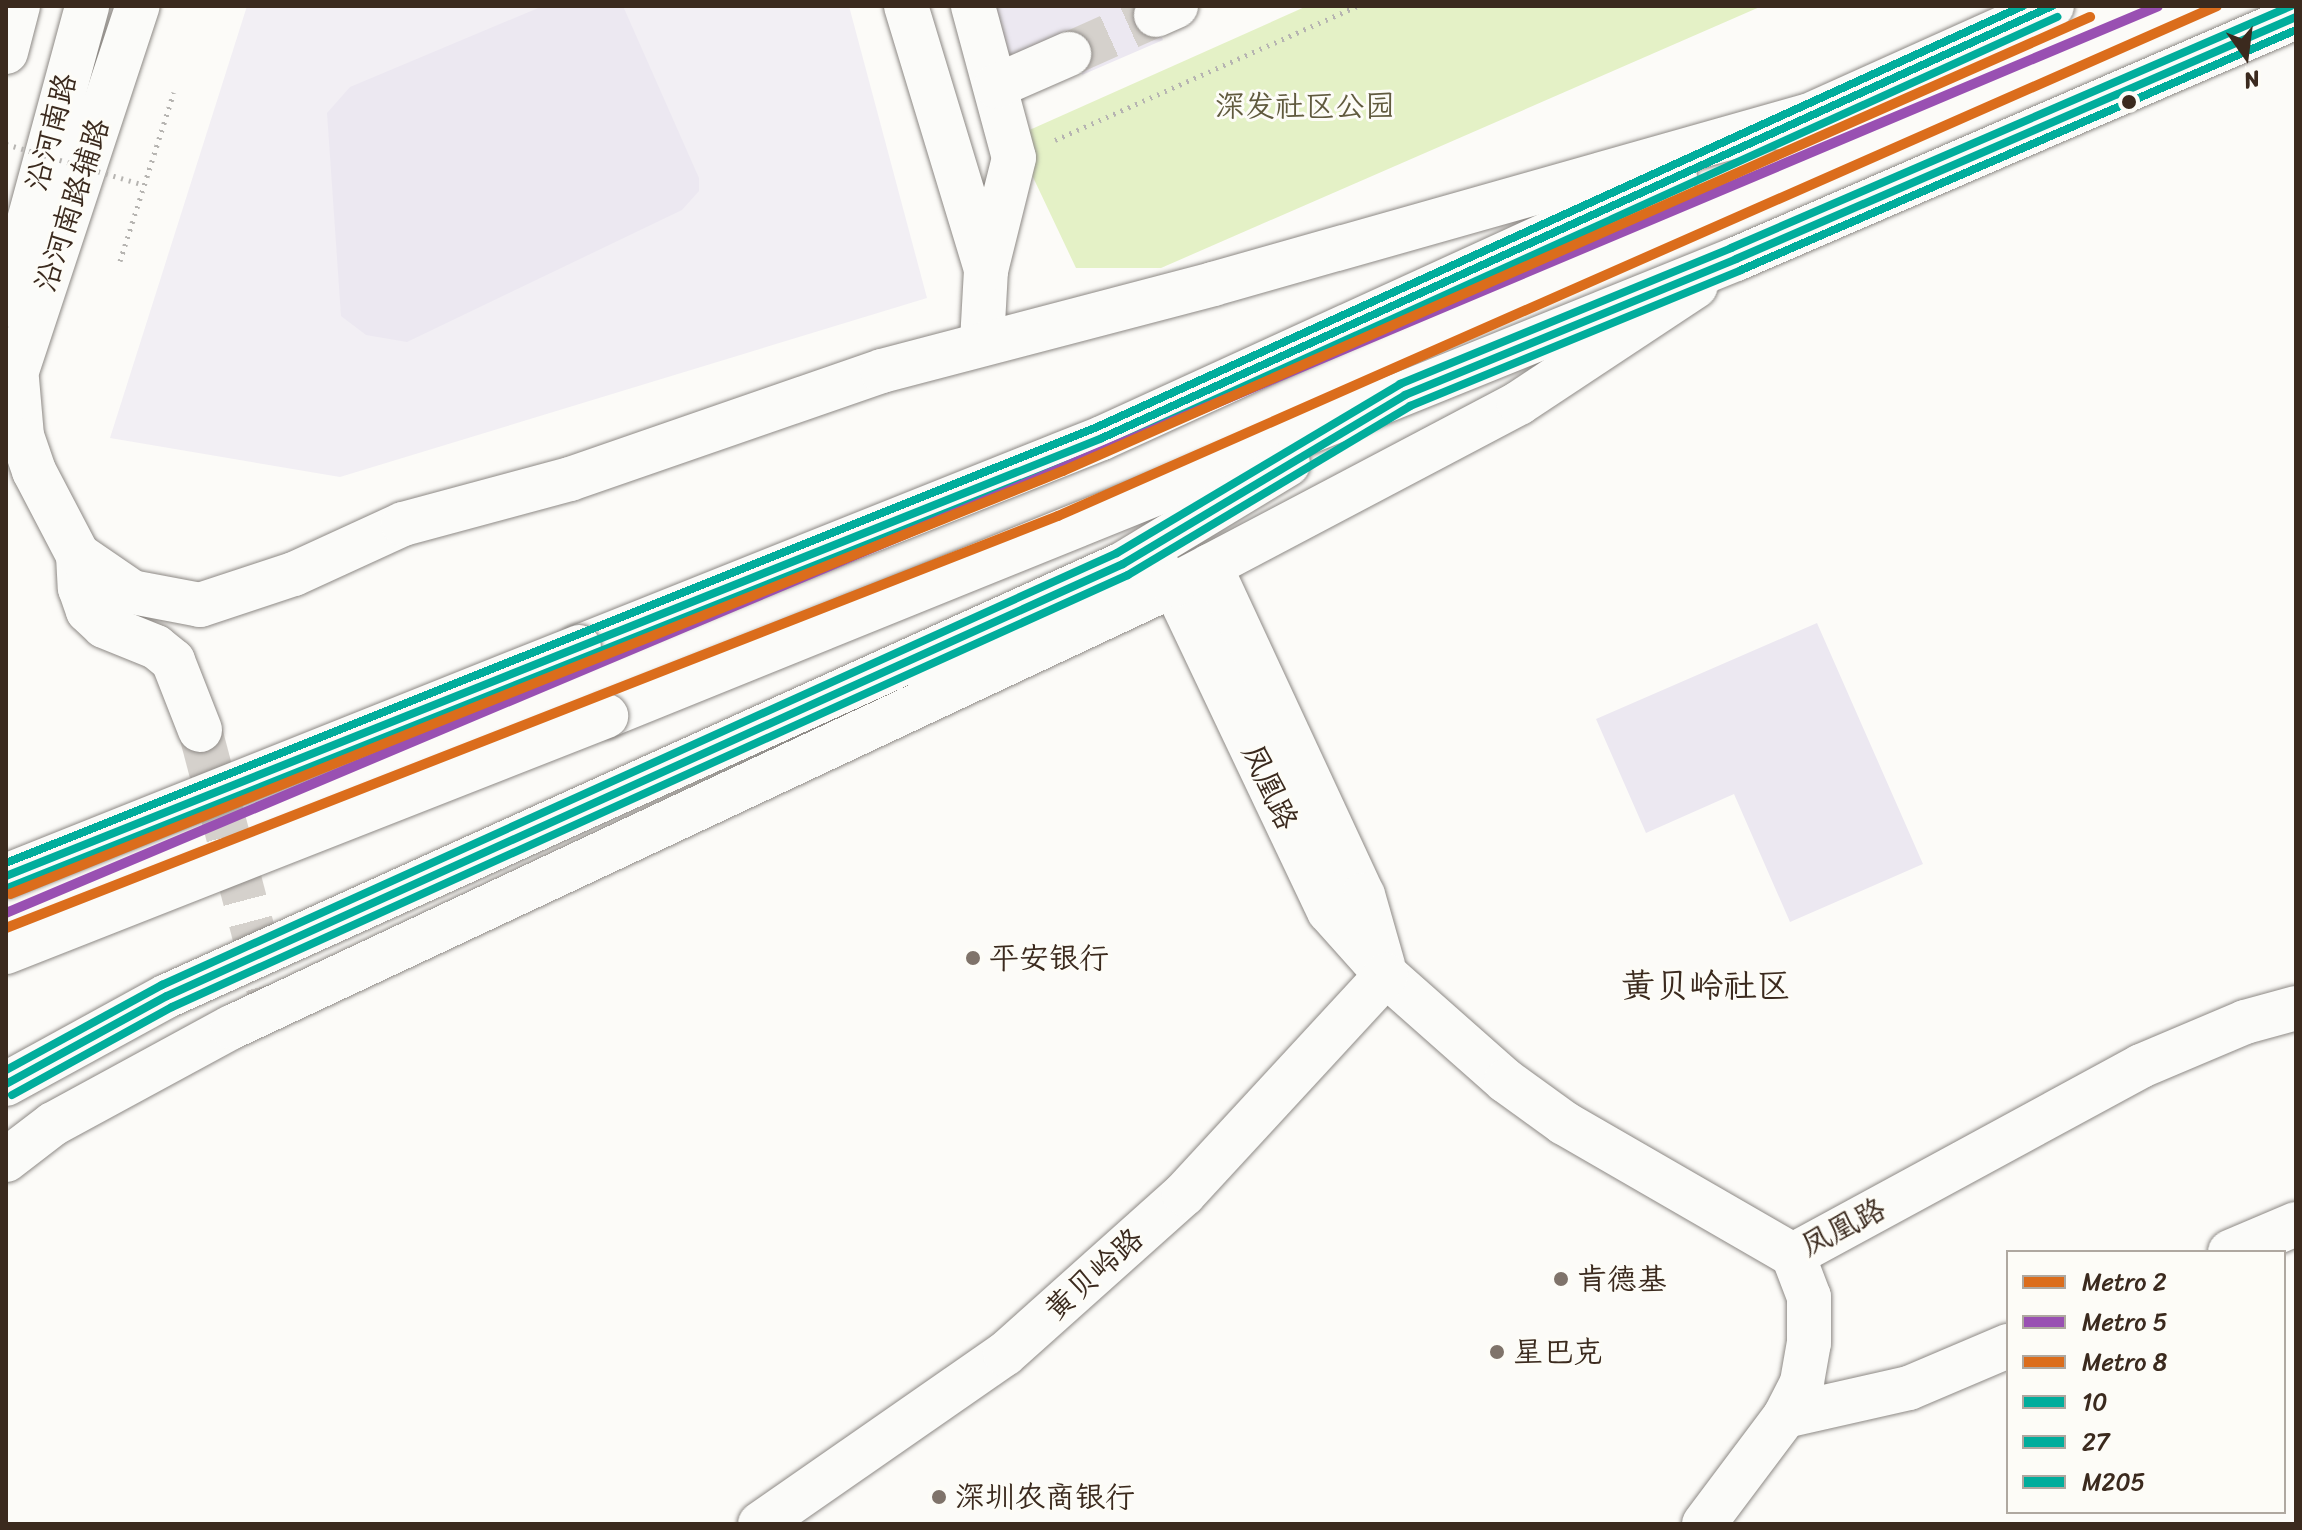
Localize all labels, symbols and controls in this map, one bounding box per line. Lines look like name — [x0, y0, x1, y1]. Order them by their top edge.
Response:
north arrow — [2206, 16, 2286, 96]
text: N — [2240, 59, 2264, 101]
street label: 沿河南路 — [18, 69, 84, 195]
park label: 深发社区公园 — [1215, 88, 1395, 124]
unlabelled marker — [2121, 94, 2137, 110]
street label: 沿河南路辅路 — [27, 114, 117, 296]
street label: 凤凰路 — [1235, 739, 1305, 835]
place label: 平安银行 — [989, 940, 1109, 976]
marker: 平安银行 — [964, 949, 982, 967]
district label: 黄贝岭社区 — [1621, 967, 1791, 1007]
street label: 凤凰路 — [1795, 1191, 1891, 1263]
street label: 黄贝岭路 — [1037, 1220, 1151, 1328]
legend — [2006, 1250, 2286, 1514]
place label: 肯德基 — [1577, 1261, 1667, 1297]
text: Metro 2 — [2082, 1261, 2167, 1303]
marker: 肯德基 — [1552, 1270, 1570, 1288]
text: Metro 5 — [2082, 1301, 2167, 1343]
place label: 星巴克 — [1513, 1334, 1603, 1370]
text: Metro 8 — [2082, 1341, 2167, 1383]
marker: 星巴克 — [1488, 1343, 1506, 1361]
text: 10 — [2082, 1381, 2107, 1423]
text: 27 — [2082, 1421, 2110, 1463]
text: M205 — [2082, 1461, 2145, 1503]
place label: 深圳农商银行 — [955, 1479, 1135, 1515]
marker: 深圳农商银行 — [930, 1488, 948, 1506]

